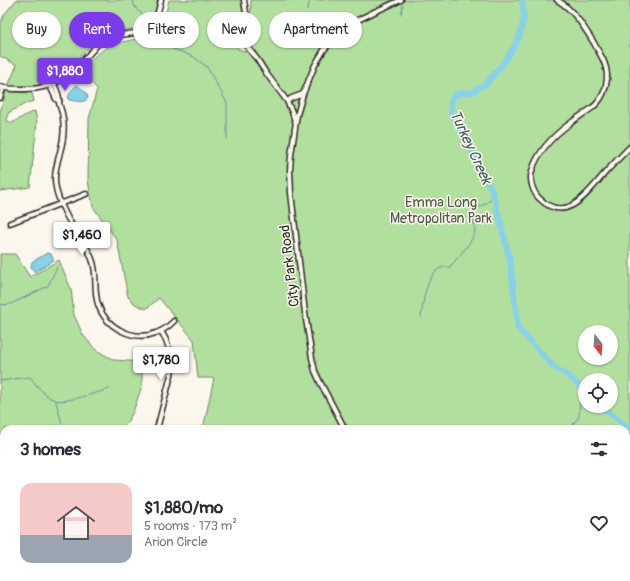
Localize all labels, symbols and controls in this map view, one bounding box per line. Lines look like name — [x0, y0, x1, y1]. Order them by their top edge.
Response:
chip: Buy — [12, 12, 61, 48]
chip: Rent — [69, 12, 125, 48]
chip: Filters — [133, 12, 199, 48]
chip: New — [207, 12, 261, 48]
chip: Apartment — [269, 12, 362, 48]
pin: $1,880 — [32, 58, 98, 92]
text: $1,880 — [46, 63, 84, 79]
water label: Turkey Creek — [445, 107, 497, 189]
park label: Emma Long Metropolitan Park — [390, 194, 492, 227]
pin: $1,460 — [49, 222, 115, 256]
street label: City Park Road — [276, 224, 303, 308]
text: $1,460 — [62, 227, 102, 243]
north arrow — [578, 325, 618, 365]
map controls — [578, 325, 618, 413]
pin: $1,780 — [128, 347, 194, 381]
text: $1,780 — [142, 352, 180, 368]
button: locate — [578, 373, 618, 413]
icon: filters — [588, 438, 610, 460]
text: 3 homes — [20, 439, 81, 460]
text: $1,880/mo — [144, 497, 223, 518]
icon: home — [52, 499, 100, 547]
icon: heart — [588, 512, 610, 534]
text: 5 rooms · 173 m² — [144, 518, 237, 534]
text: Arion Circle — [144, 534, 208, 550]

